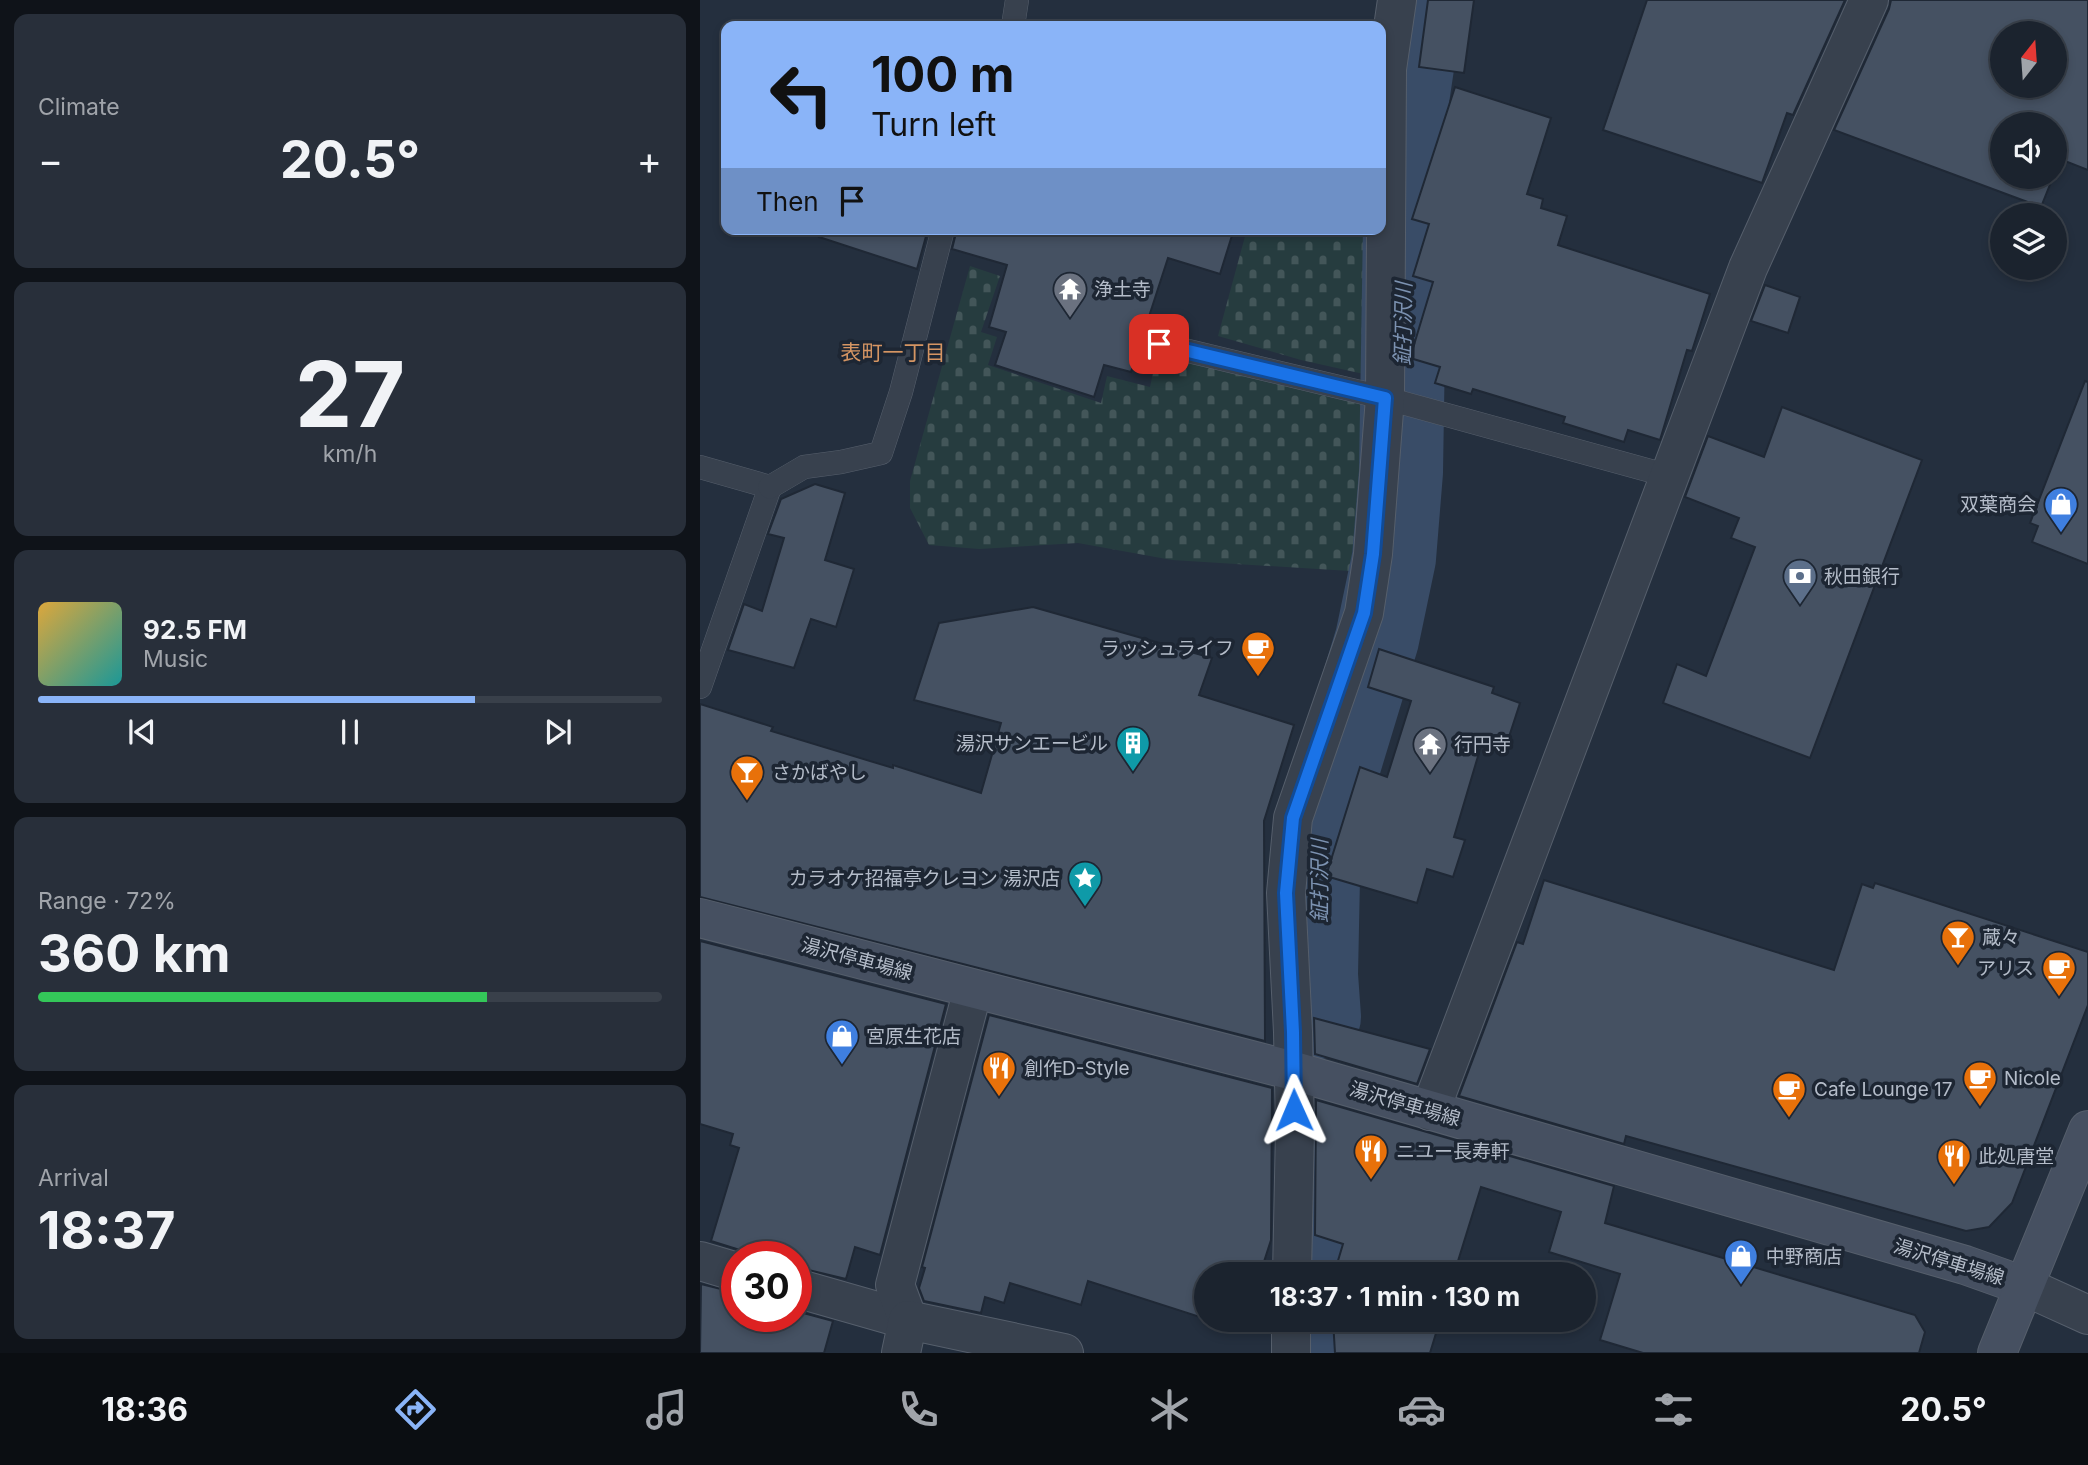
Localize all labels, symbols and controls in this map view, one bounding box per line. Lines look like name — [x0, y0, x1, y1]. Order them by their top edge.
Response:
north arrow — [1990, 21, 2067, 98]
map controls — [1990, 21, 2067, 280]
text: 100 m — [871, 45, 1015, 104]
icon: left — [756, 49, 847, 140]
text: Climate — [38, 93, 120, 121]
text: Turn left — [871, 105, 996, 144]
button: sound — [1990, 112, 2067, 189]
text: 20.5° — [280, 128, 420, 191]
text: − — [38, 137, 63, 183]
text: + — [637, 137, 662, 183]
icon: arrive — [833, 182, 871, 220]
text: Then — [756, 186, 819, 217]
button: layers — [1990, 203, 2067, 280]
temple icon: 浄土寺 — [1051, 270, 1089, 319]
place label: 浄土寺 — [1094, 278, 1151, 301]
water label: 鉦打沢川 — [1390, 280, 1416, 366]
pin — [1129, 314, 1189, 374]
icon: arrive — [1140, 325, 1178, 363]
text: 27 — [295, 339, 405, 449]
district label: 表町一丁目 — [841, 340, 946, 365]
text: km/h — [323, 440, 377, 468]
shop icon: 双葉商会 — [2042, 485, 2080, 534]
place label: 双葉商会 — [1960, 493, 2036, 516]
bank icon: 秋田銀行 — [1781, 557, 1819, 606]
place label: 秋田銀行 — [1824, 565, 1900, 588]
text: 92.5 FM — [143, 614, 247, 645]
cafe icon: ラッシュライフ — [1239, 629, 1277, 678]
place label: ラッシュライフ — [1101, 637, 1234, 660]
text: Music — [143, 645, 208, 673]
icon: previous — [123, 713, 161, 751]
icon: pause — [331, 713, 369, 751]
icon: next — [539, 713, 577, 751]
building icon: 湯沢サンエービル — [1114, 724, 1152, 773]
temple icon: 行円寺 — [1411, 725, 1449, 774]
place label: 湯沢サンエービル — [956, 732, 1108, 755]
place label: 行円寺 — [1454, 733, 1511, 756]
bar icon: さかばやし — [728, 753, 766, 802]
place label: さかばやし — [772, 761, 867, 784]
water label: 鉦打沢川 — [1307, 837, 1332, 923]
place icon: カラオケ招福亭クレヨン 湯沢店 — [1066, 859, 1104, 908]
place label: カラオケ招福亭クレヨン 湯沢店 — [789, 867, 1060, 890]
text: Range · 72% — [38, 887, 176, 915]
bar icon: 蔵々 — [1939, 918, 1977, 967]
text: 360 km — [38, 922, 230, 985]
place label: 蔵々 — [1982, 926, 2020, 949]
street label: 湯沢停車場線 — [799, 933, 915, 985]
cafe icon: アリス — [2040, 949, 2078, 998]
place label: アリス — [1977, 957, 2034, 980]
shop icon: 宮原生花店 — [823, 1017, 861, 1066]
place label: 宮原生花店 — [866, 1025, 961, 1048]
restaurant icon: 創作D-Style — [980, 1049, 1018, 1098]
place label: 創作D-Style — [1024, 1057, 1130, 1080]
cafe icon: Nicole — [1961, 1059, 1999, 1108]
place label: Nicole — [2004, 1067, 2061, 1090]
cafe icon: Cafe Lounge 17 — [1770, 1070, 1808, 1119]
position arrow — [1257, 1073, 1331, 1147]
street label: 湯沢停車場線 — [1347, 1077, 1463, 1131]
place label: Cafe Lounge 17 — [1814, 1078, 1953, 1101]
restaurant icon: ニユー長寿軒 — [1352, 1132, 1390, 1181]
restaurant icon: 此処唐堂 — [1935, 1137, 1973, 1186]
place label: ニユー長寿軒 — [1396, 1140, 1510, 1163]
place label: 此処唐堂 — [1978, 1145, 2054, 1168]
text: Arrival — [38, 1164, 109, 1192]
text: 18:37 — [38, 1199, 175, 1262]
street label: 湯沢停車場線 — [1891, 1234, 2007, 1290]
shop icon: 中野商店 — [1722, 1237, 1760, 1286]
speed limit sign: 30 — [721, 1241, 812, 1332]
place label: 中野商店 — [1766, 1245, 1842, 1268]
text: 18:37 · 1 min · 130 m — [1270, 1281, 1520, 1312]
icon: directions — [391, 1385, 440, 1434]
icon: music — [642, 1385, 691, 1434]
icon: phone — [894, 1385, 943, 1434]
icon: climate — [1145, 1385, 1194, 1434]
icon: car — [1397, 1385, 1446, 1434]
icon: filters — [1649, 1385, 1698, 1434]
text: 18:36 — [101, 1390, 188, 1429]
text: 20.5° — [1900, 1390, 1987, 1429]

